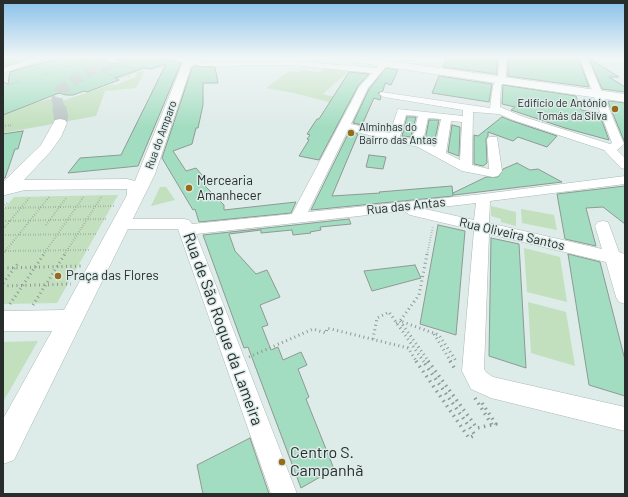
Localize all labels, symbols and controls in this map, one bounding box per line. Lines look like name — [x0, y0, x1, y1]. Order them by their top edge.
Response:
place label: Edifício de António Tomás da Silva — [517, 96, 607, 122]
street label: Rua do Amparo — [142, 99, 180, 171]
marker: Edifício de António Tomás da Silva — [610, 104, 620, 114]
place label: Alminhas do Bairro das Antas — [359, 120, 437, 146]
marker: Alminhas do Bairro das Antas — [346, 128, 356, 138]
place label: Mercearia Amanhecer — [197, 173, 262, 204]
marker: Mercearia Amanhecer — [184, 183, 194, 193]
street label: Rua das Antas — [366, 194, 446, 218]
street label: Rua Oliveira Santos — [458, 214, 566, 254]
street label: Rua de São Roque da Lameira — [179, 230, 267, 428]
place label: Praça das Flores — [66, 268, 159, 284]
marker: Praça das Flores — [53, 271, 63, 281]
place label: Centro S. Campanhã — [290, 443, 363, 481]
marker: Centro S. Campanhã — [277, 457, 287, 467]

